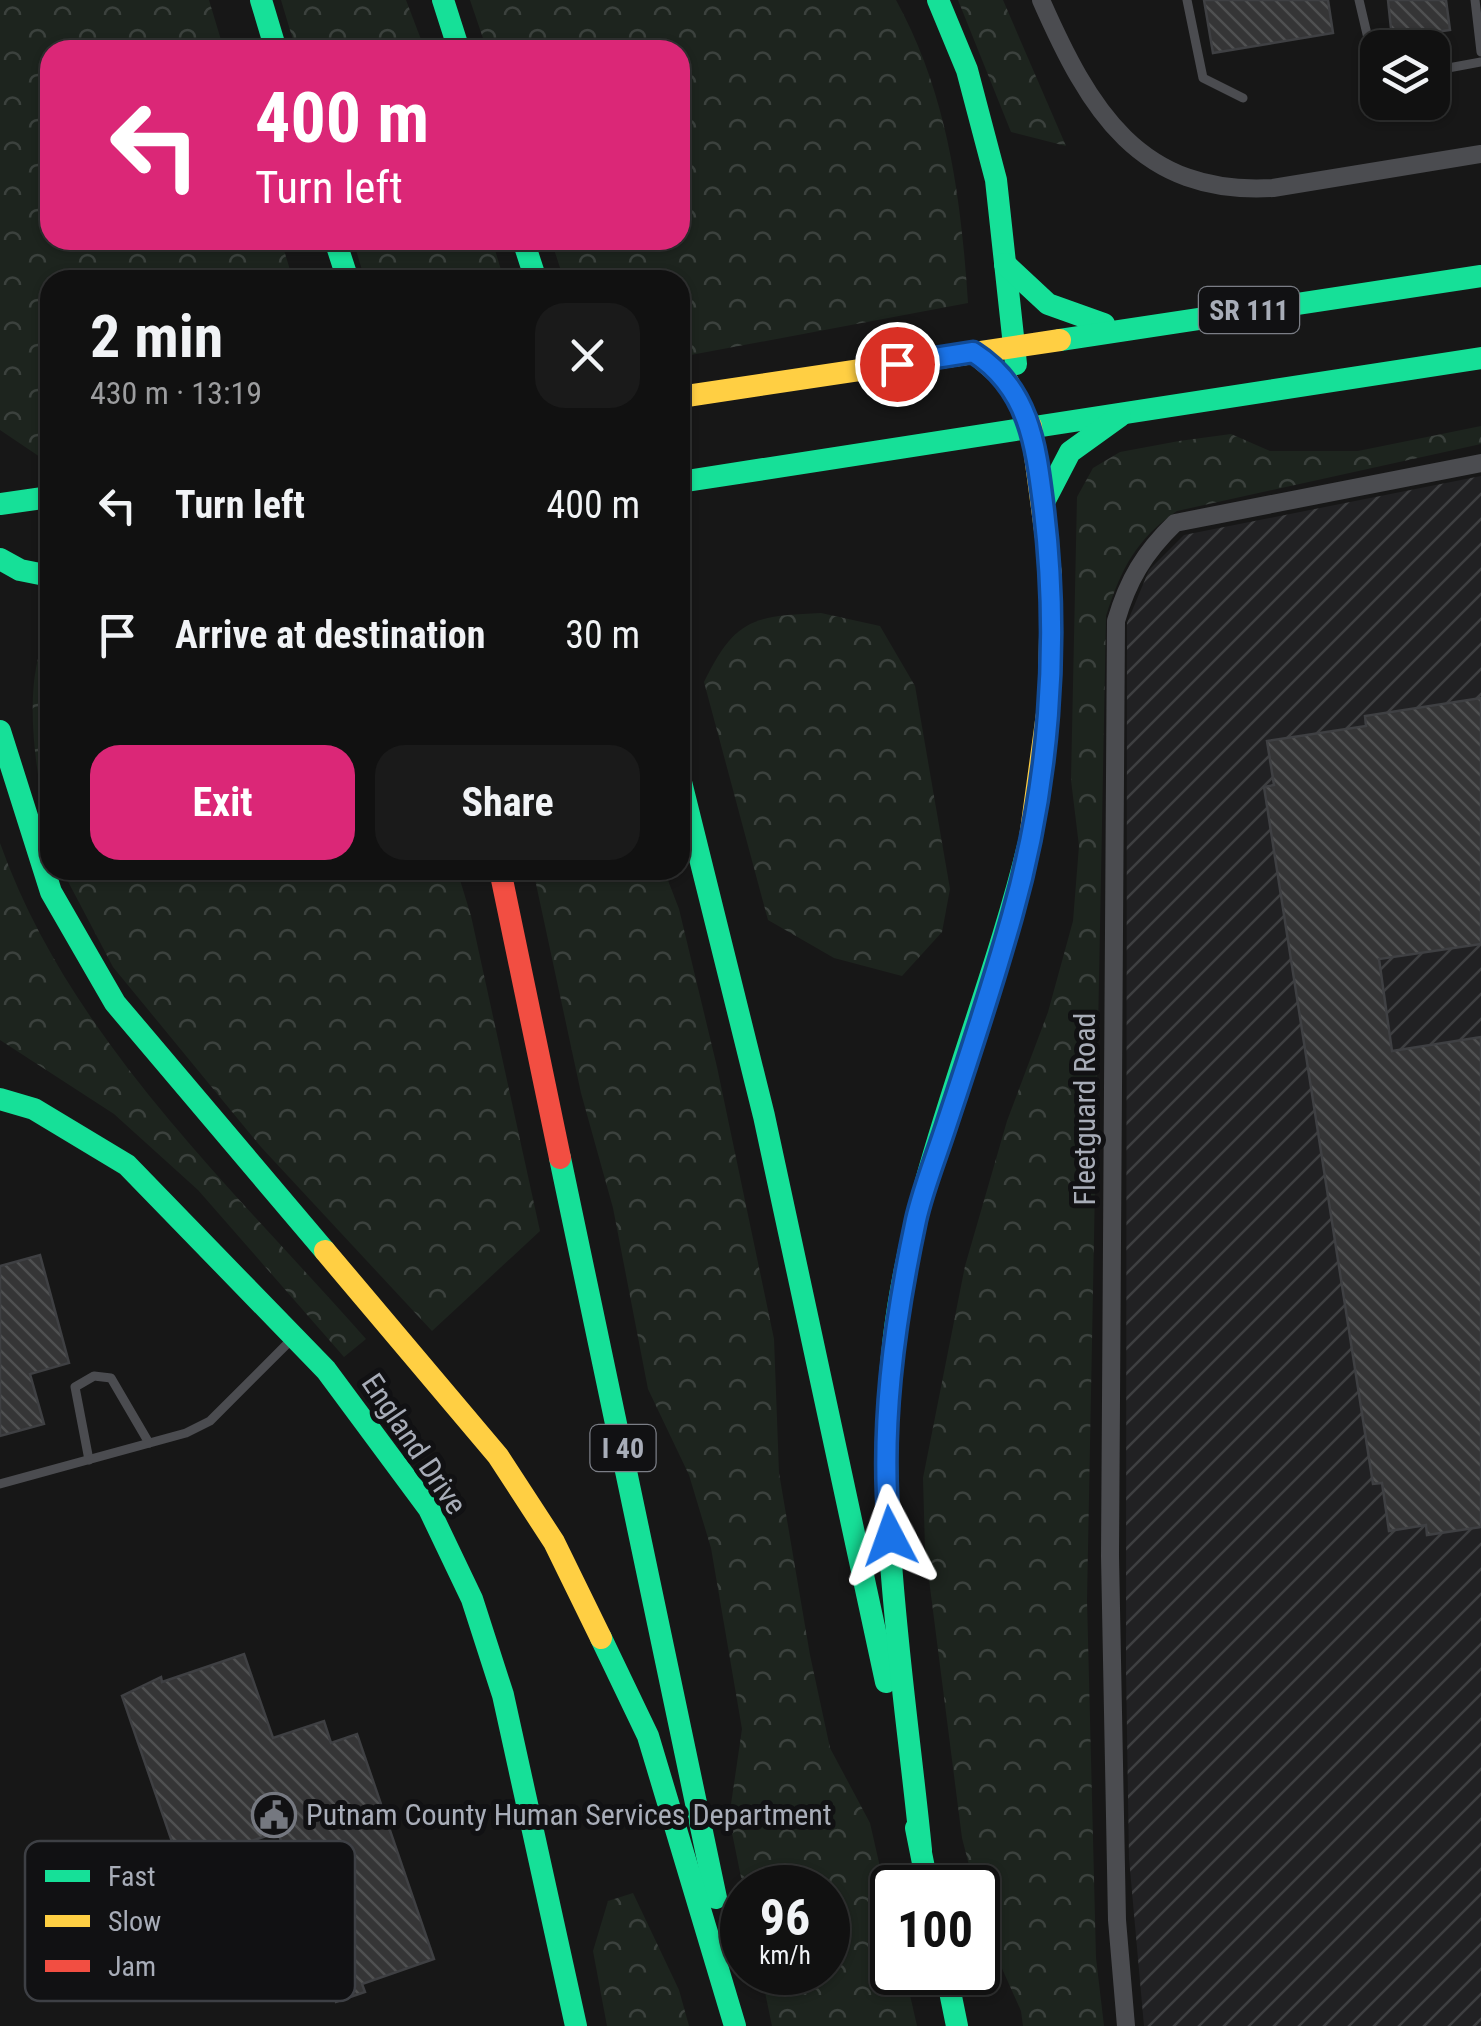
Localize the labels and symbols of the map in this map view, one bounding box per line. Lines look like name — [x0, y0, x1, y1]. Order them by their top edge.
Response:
road number: SR 111 — [1199, 287, 1299, 333]
pin — [855, 322, 940, 407]
street label: Fleetguard Road — [1067, 1013, 1102, 1205]
street label: England Drive — [355, 1367, 474, 1521]
road number: I 40 — [590, 1425, 656, 1471]
position arrow — [838, 1484, 942, 1588]
public building icon: Putnam County Human Services Department — [251, 1792, 297, 1838]
place label: Putnam County Human Services Department — [306, 1797, 832, 1832]
legend — [25, 1841, 355, 2001]
text: Fast — [108, 1860, 155, 1893]
speed limit sign: 100 — [870, 1865, 1000, 1995]
text: Slow — [108, 1905, 161, 1938]
text: Jam — [108, 1950, 156, 1983]

